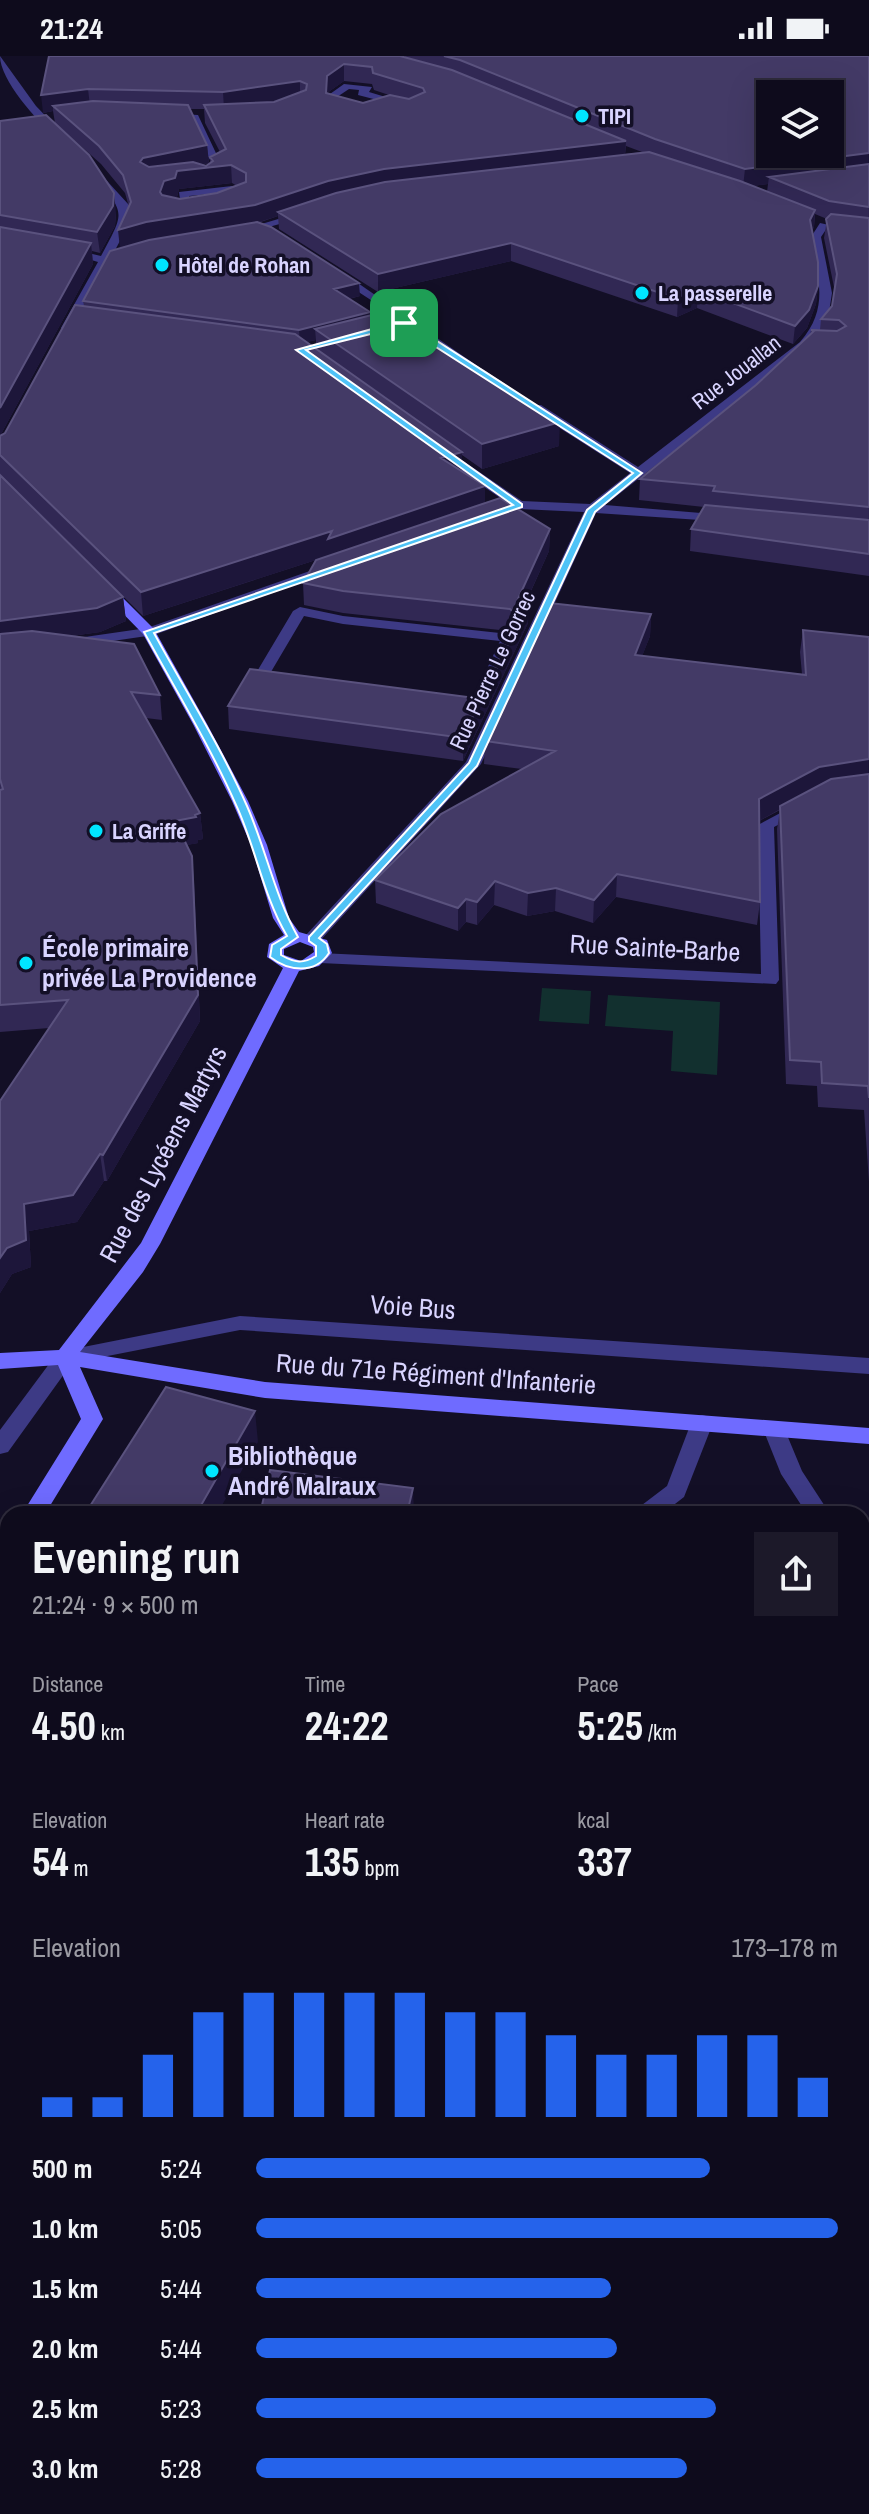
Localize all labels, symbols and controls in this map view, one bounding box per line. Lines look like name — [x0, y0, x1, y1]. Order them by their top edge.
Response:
text: 21:24 — [40, 8, 103, 48]
map controls — [756, 80, 844, 168]
button: layers — [756, 80, 844, 168]
place label: TIPI — [598, 101, 631, 131]
marker: TIPI — [573, 107, 591, 125]
place label: Hôtel de Rohan — [178, 250, 310, 280]
marker: Hôtel de Rohan — [153, 256, 171, 274]
place label: La passerelle — [658, 278, 772, 308]
marker: La passerelle — [633, 284, 651, 302]
pin — [370, 289, 438, 357]
icon: arrive — [382, 301, 426, 345]
street label: Rue Jouallan — [685, 328, 787, 416]
street label: Rue Pierre Le Gorrec — [442, 586, 542, 754]
place label: La Griffe — [112, 816, 186, 846]
marker: La Griffe — [87, 822, 105, 840]
street label: Rue Sainte-Barbe — [569, 926, 741, 969]
place label: École primaire privée La Providence — [42, 930, 257, 995]
marker: École primaire privée La Providence — [17, 954, 35, 972]
street label: Rue des Lycéens Martyrs — [91, 1039, 235, 1268]
street label: Voie Bus — [369, 1286, 457, 1327]
street label: Rue du 71e Régiment d'Infanterie — [275, 1345, 597, 1402]
place label: Bibliothèque André Malraux — [228, 1438, 376, 1503]
marker: Bibliothèque André Malraux — [203, 1462, 221, 1480]
text: Evening run — [32, 1527, 241, 1587]
button: share — [754, 1532, 838, 1616]
text: 21:24 · 9 × 500 m — [32, 1587, 199, 1622]
text: Distance — [32, 1669, 103, 1699]
text: Time — [305, 1669, 345, 1699]
text: Pace — [577, 1669, 618, 1699]
text: 4.50 — [32, 1699, 96, 1752]
text: 24:22 — [305, 1699, 389, 1752]
text: 5:25 — [577, 1699, 643, 1752]
text: km — [96, 1717, 125, 1747]
text: /km — [643, 1717, 677, 1747]
text: Elevation — [32, 1805, 107, 1835]
text: Heart rate — [305, 1805, 385, 1835]
text: kcal — [577, 1805, 609, 1835]
text: 54 — [32, 1835, 68, 1888]
text: 135 — [305, 1835, 359, 1888]
text: 337 — [577, 1835, 632, 1888]
text: m — [68, 1853, 89, 1883]
text: bpm — [359, 1853, 400, 1883]
text: Elevation — [32, 1930, 121, 1965]
text: 173–178 m — [731, 1930, 838, 1965]
text: 500 m — [32, 2151, 92, 2186]
text: 5:24 — [160, 2151, 202, 2186]
text: 1.0 km — [32, 2211, 98, 2246]
text: 5:05 — [160, 2211, 202, 2246]
text: 1.5 km — [32, 2271, 98, 2306]
text: 5:44 — [160, 2271, 202, 2306]
text: 2.0 km — [32, 2331, 98, 2366]
text: 5:44 — [160, 2331, 202, 2366]
text: 2.5 km — [32, 2391, 98, 2426]
text: 5:23 — [160, 2391, 202, 2426]
text: 3.0 km — [32, 2451, 98, 2486]
text: 5:28 — [160, 2451, 202, 2486]

